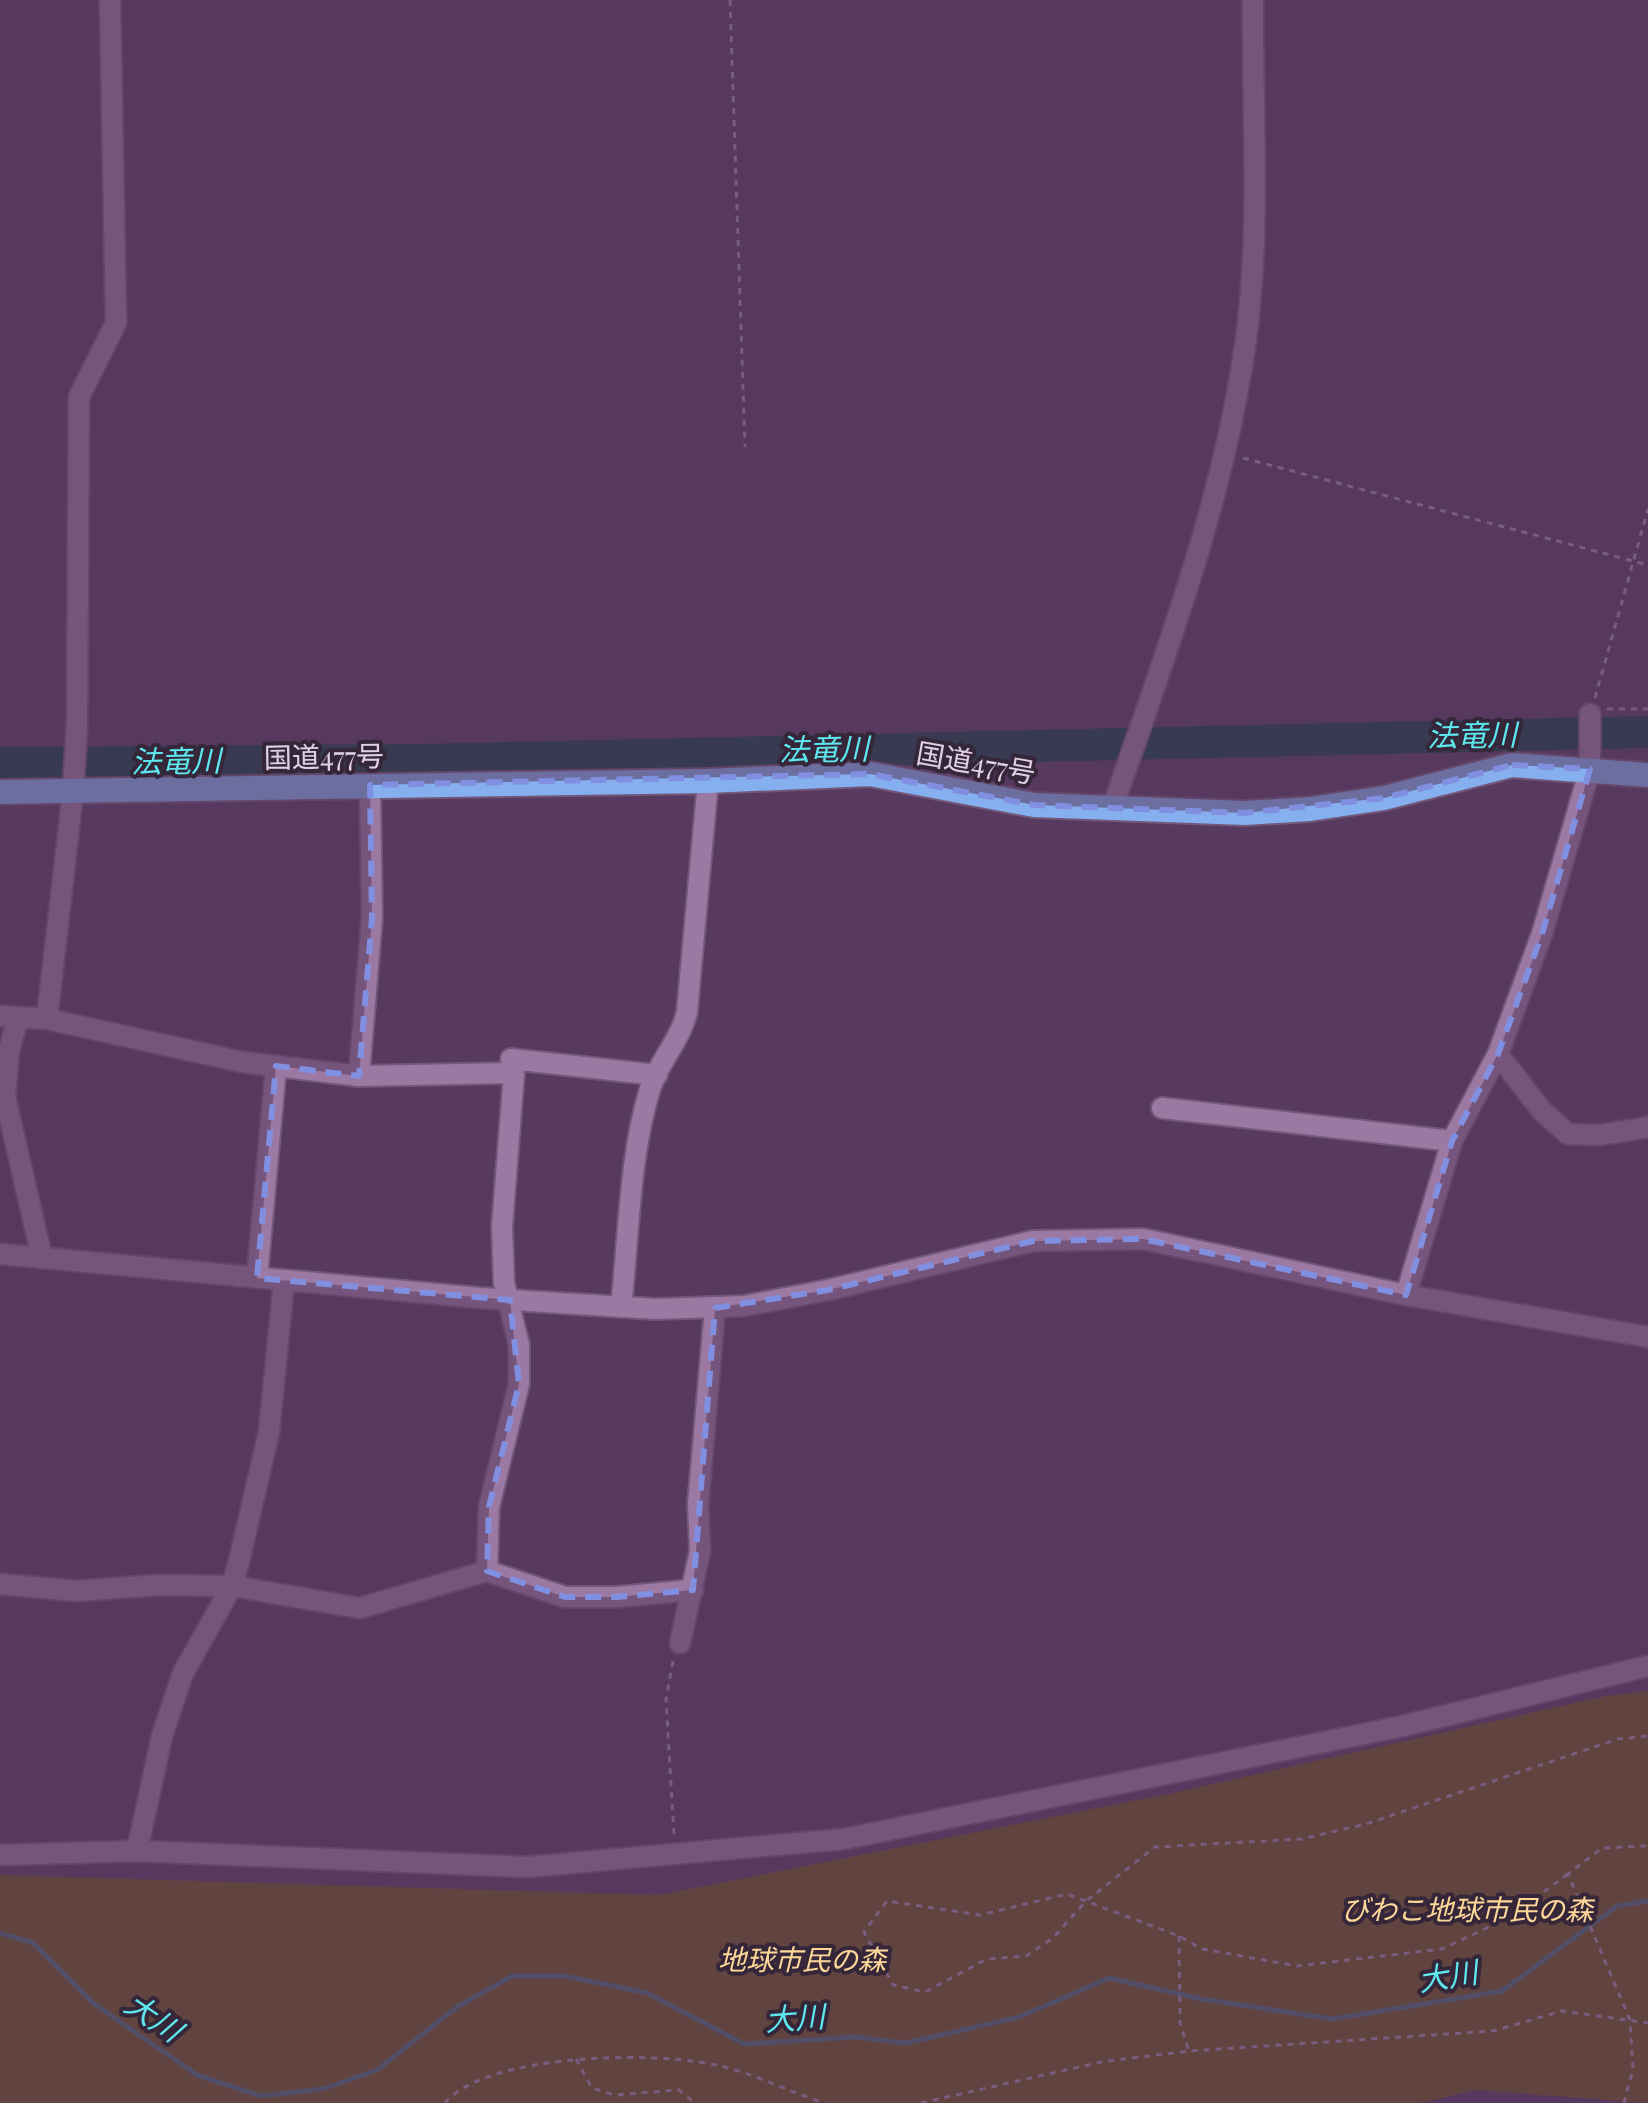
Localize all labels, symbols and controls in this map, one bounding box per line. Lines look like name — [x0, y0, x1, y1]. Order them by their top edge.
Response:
water label: 法竜川 — [1427, 713, 1520, 755]
water label: 法竜川 — [779, 727, 872, 769]
street label: 国道477号 — [914, 733, 1039, 790]
street label: 国道477号 — [264, 736, 384, 775]
water label: 法竜川 — [131, 739, 224, 781]
park label: びわこ地球市民の森 — [1341, 1890, 1596, 1927]
park label: 地球市民の森 — [718, 1940, 889, 1977]
water label: 大川 — [1415, 1950, 1483, 1999]
water label: 大川 — [118, 1983, 193, 2051]
water label: 大川 — [764, 1995, 829, 2039]

